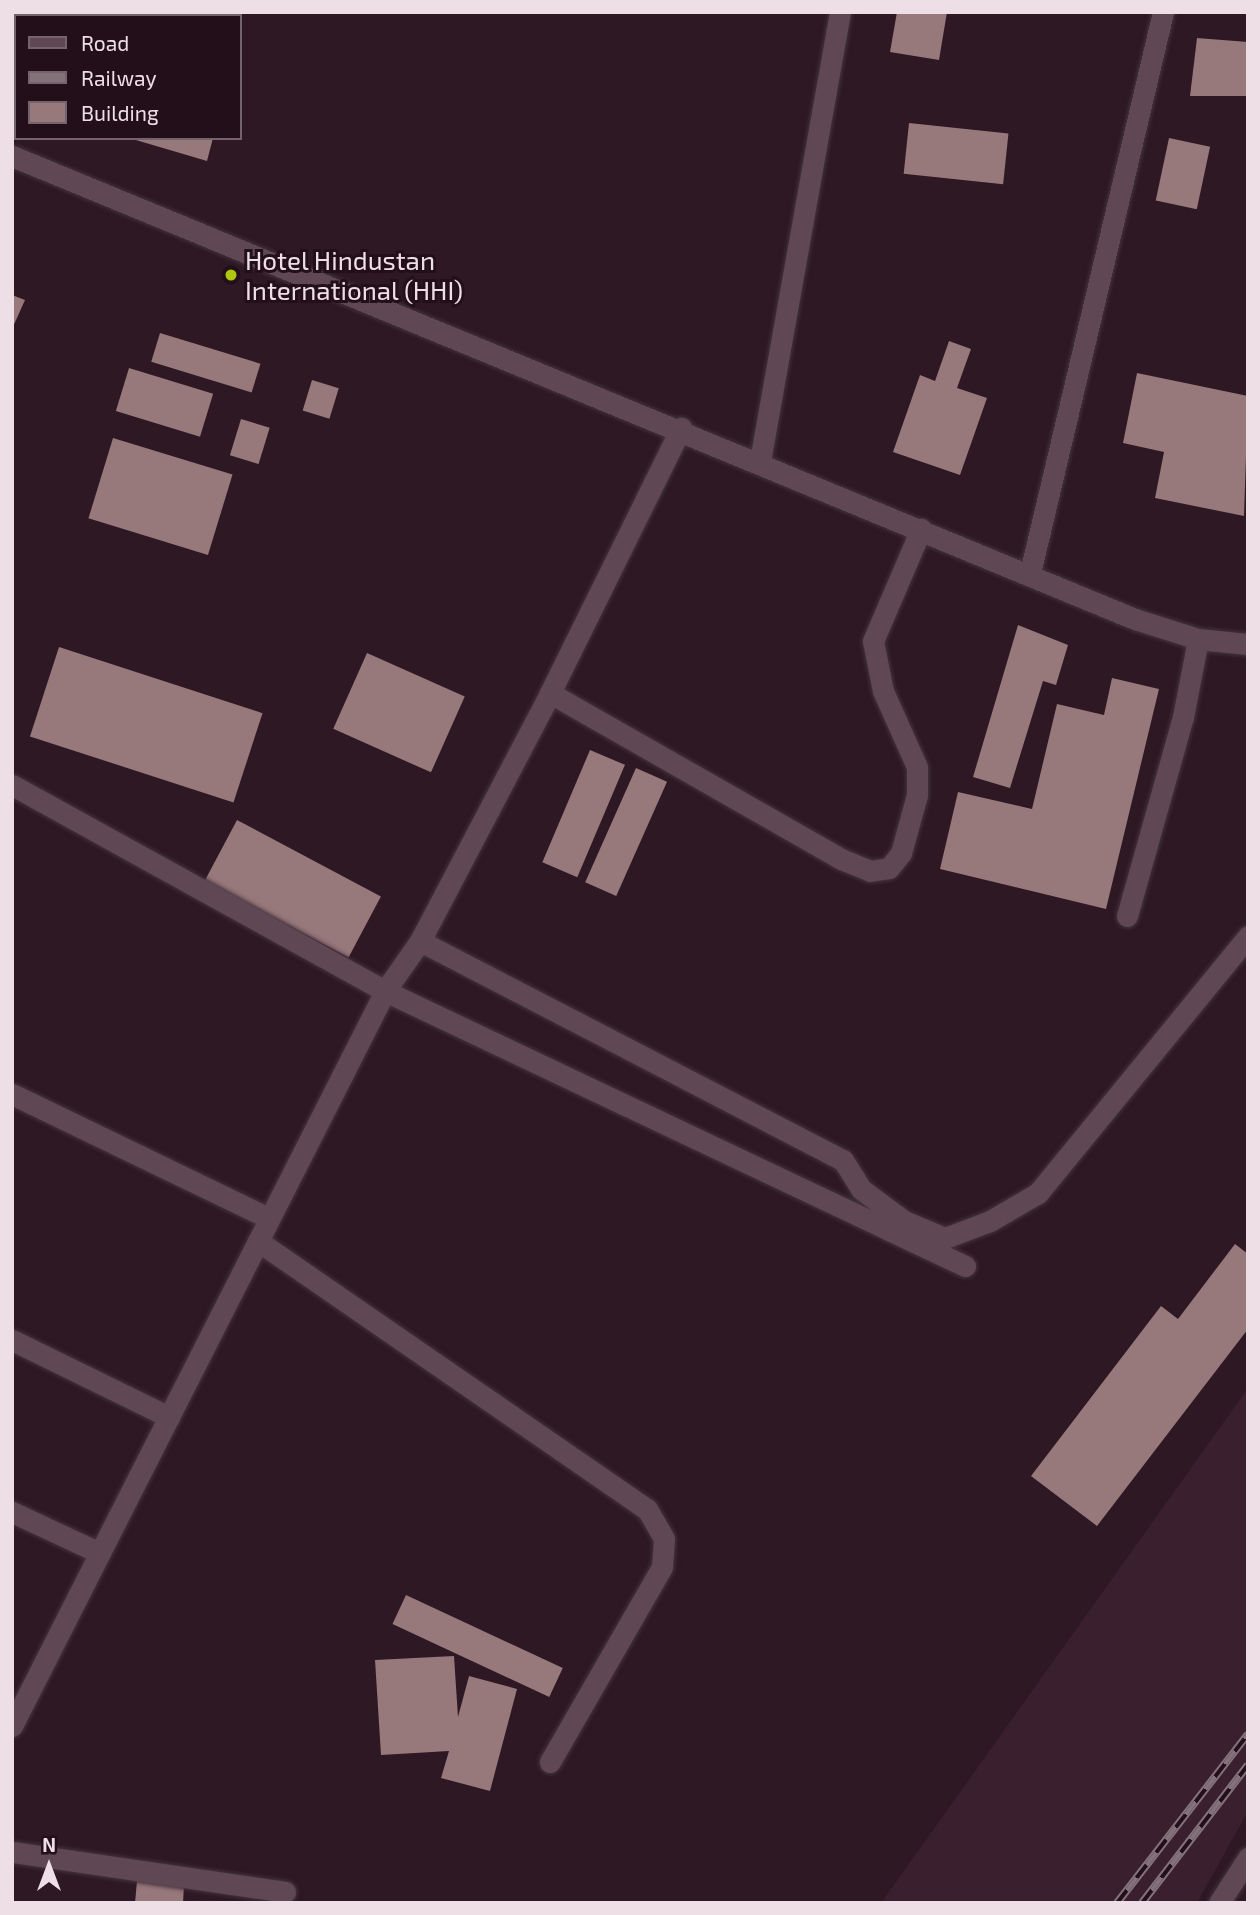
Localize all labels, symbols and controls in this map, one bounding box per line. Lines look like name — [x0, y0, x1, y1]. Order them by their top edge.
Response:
legend — [14, 14, 242, 140]
text: Road — [81, 30, 129, 55]
text: Railway — [81, 65, 157, 90]
text: Building — [81, 100, 159, 125]
place label: Hotel Hindustan International (HHI) — [245, 244, 464, 306]
marker: Hotel Hindustan International (HHI) — [223, 267, 239, 283]
north arrow — [14, 1831, 84, 1901]
text: N — [42, 1833, 56, 1856]

